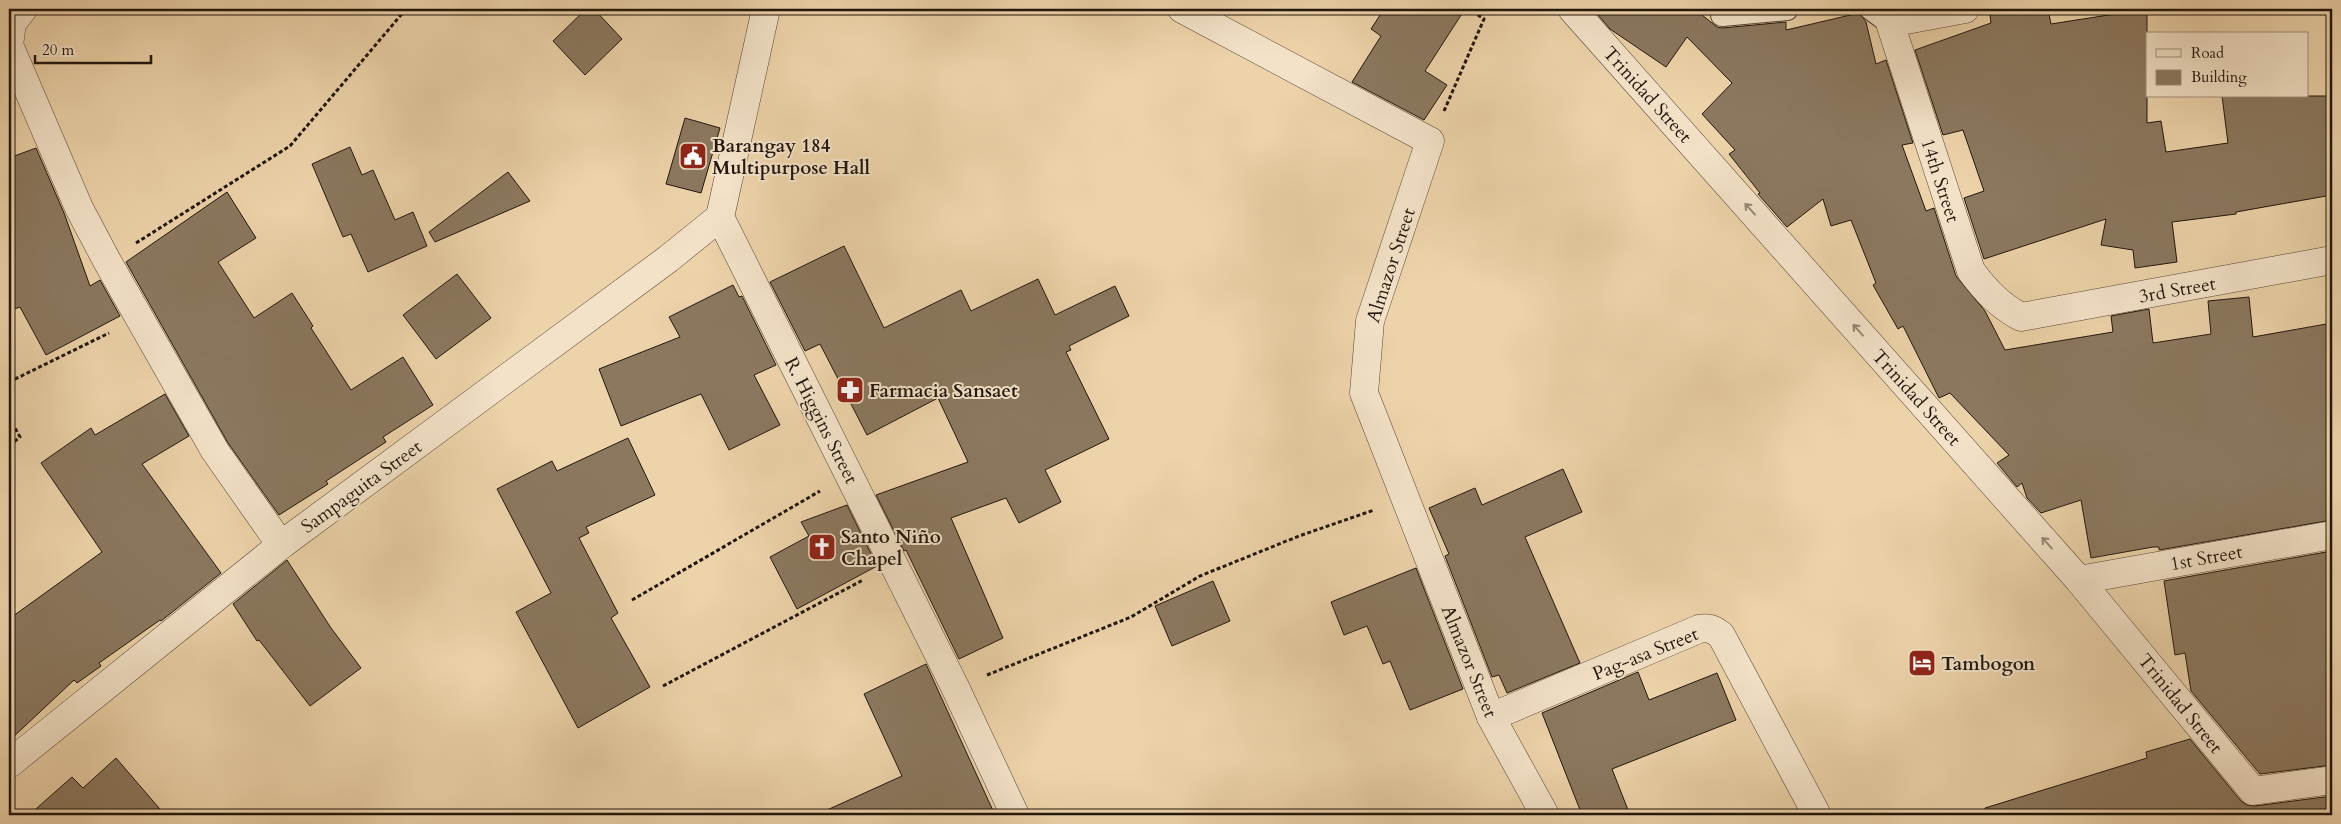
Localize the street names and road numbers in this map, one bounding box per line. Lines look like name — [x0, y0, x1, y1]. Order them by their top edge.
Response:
street label: Trinidad Street — [1597, 41, 1698, 149]
street label: 14th Street — [1914, 135, 1966, 226]
street label: Almazor Street — [1360, 205, 1422, 326]
street label: 3rd Street — [2137, 270, 2218, 310]
street label: Trinidad Street — [1866, 344, 1967, 452]
street label: R. Higgins Street — [778, 353, 864, 488]
street label: Sampaguita Street — [296, 434, 427, 540]
street label: 1st Street — [2168, 539, 2244, 577]
street label: Almazor Street — [1435, 601, 1503, 721]
street label: Pag-asa Street — [1589, 621, 1702, 687]
street label: Trinidad Street — [2132, 648, 2229, 759]

